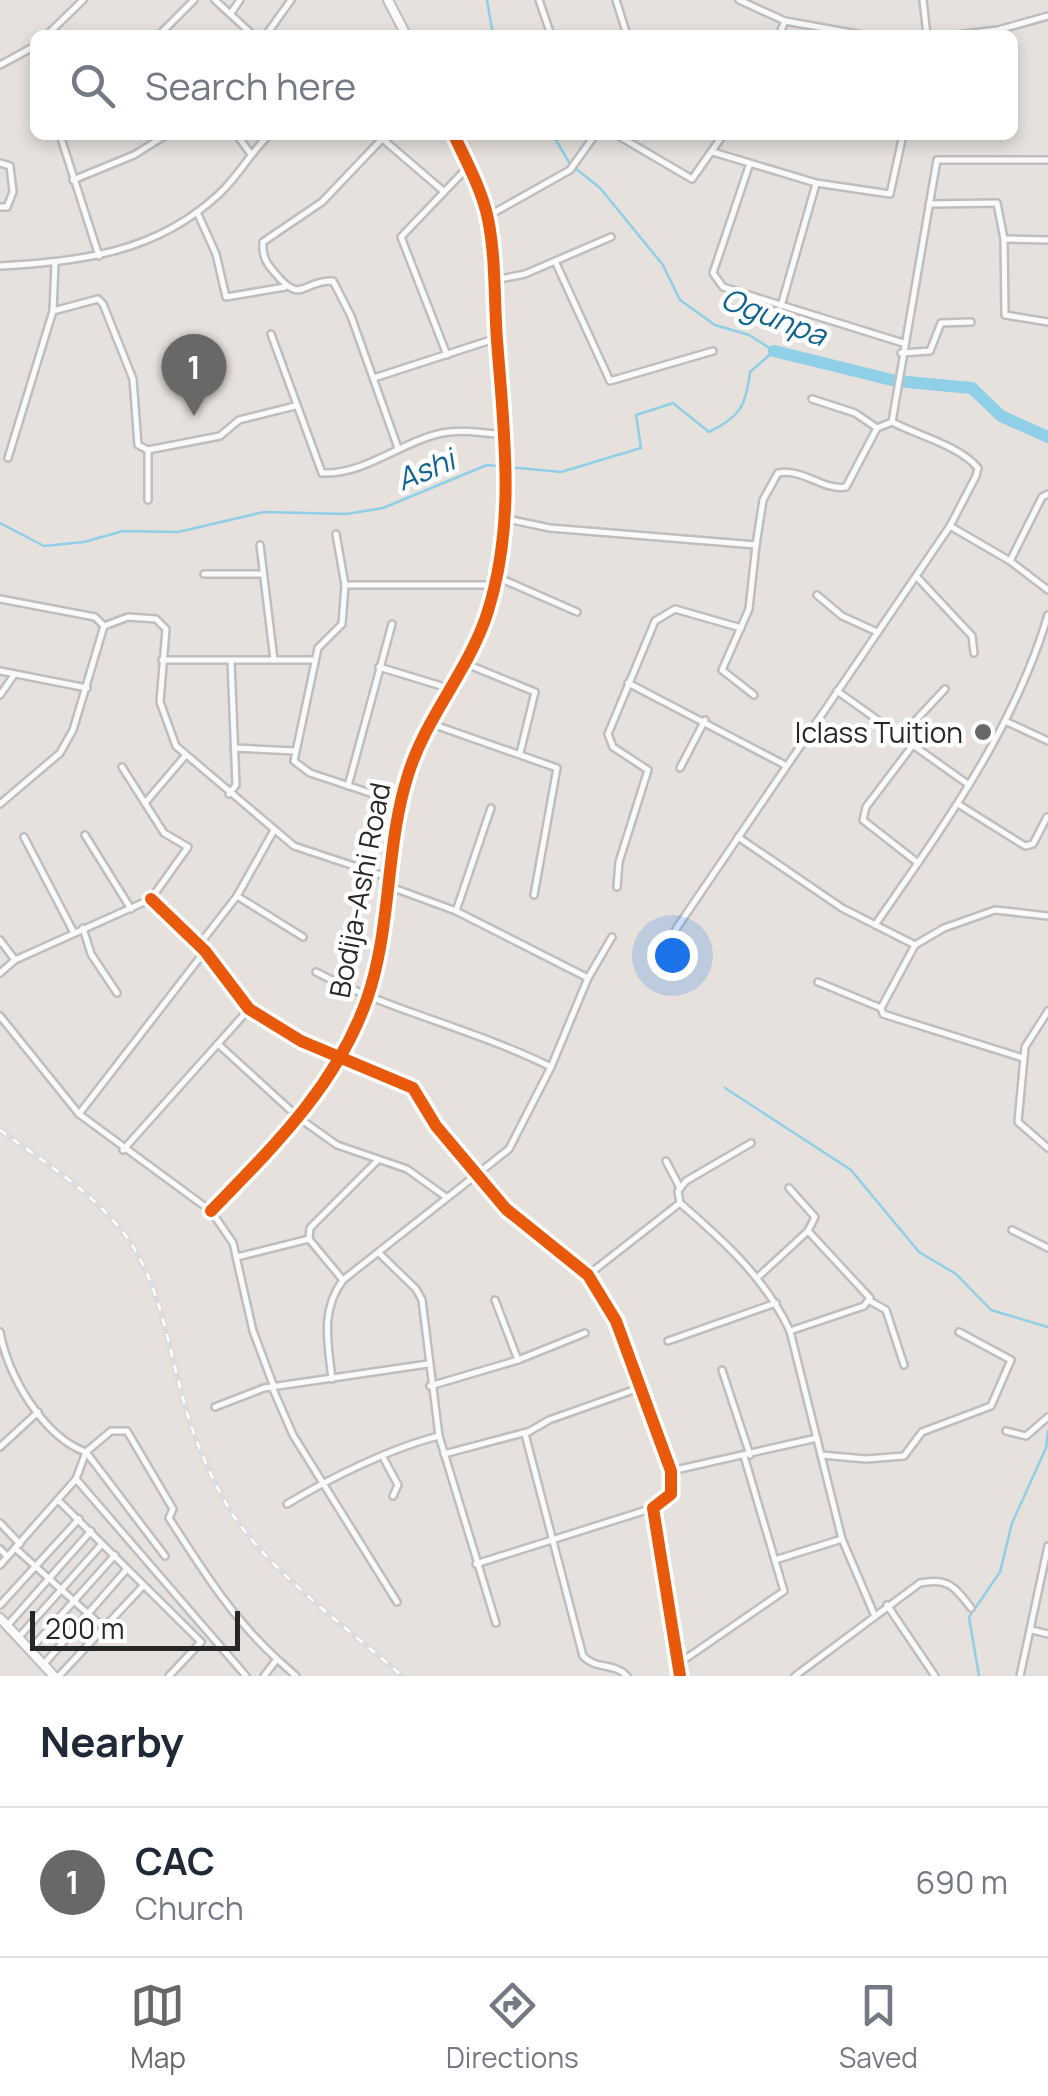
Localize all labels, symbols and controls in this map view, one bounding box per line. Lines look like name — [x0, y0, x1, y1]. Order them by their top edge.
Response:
search box — [30, 30, 1018, 140]
icon: search — [65, 58, 120, 113]
text: Search here — [145, 59, 356, 111]
water label: Ogunpa — [716, 277, 834, 355]
pin: 1 — [162, 334, 226, 416]
water label: Ashi — [390, 437, 464, 500]
place label: Iclass Tuition — [795, 713, 963, 751]
marker: Iclass Tuition — [972, 721, 994, 743]
street label: Bodija-Ashi Road — [320, 779, 398, 1001]
your location — [647, 930, 698, 981]
scale bar — [30, 1606, 240, 1650]
text: 200 m — [45, 1609, 124, 1647]
text: Nearby — [40, 1712, 184, 1770]
text: CAC — [135, 1834, 215, 1886]
text: 1 — [65, 1860, 80, 1904]
text: 690 m — [916, 1860, 1008, 1904]
text: Church — [135, 1886, 244, 1930]
tab: Map — [130, 1978, 186, 2076]
tab: Directions — [446, 1978, 579, 2076]
tab: Saved — [839, 1978, 918, 2076]

